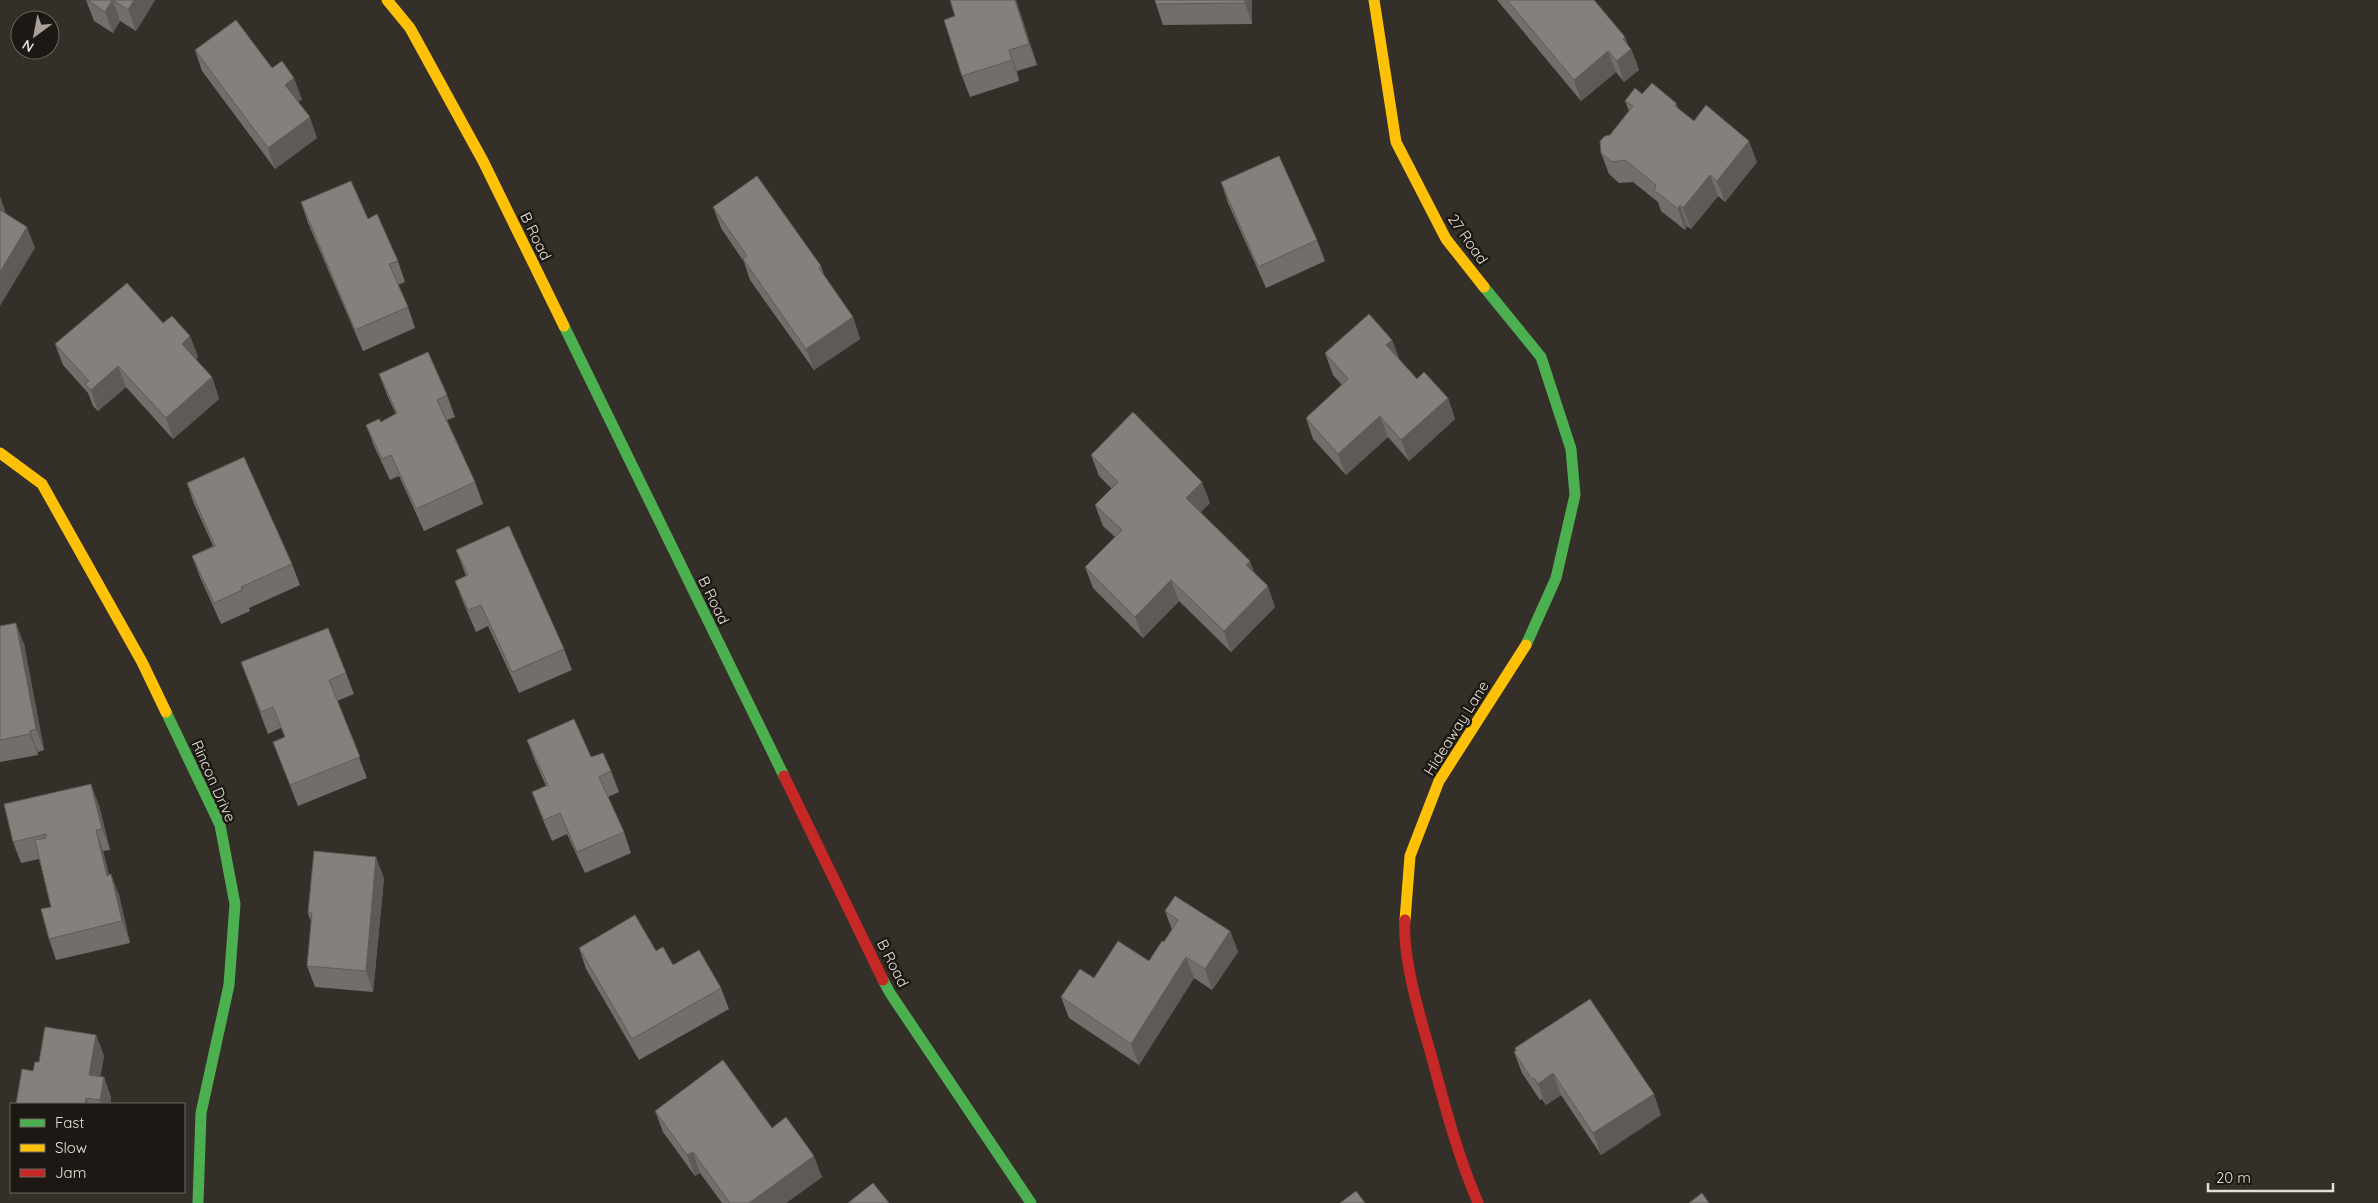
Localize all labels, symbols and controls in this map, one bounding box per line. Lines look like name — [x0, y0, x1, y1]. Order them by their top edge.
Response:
north arrow — [10, 10, 60, 60]
text: N — [19, 36, 37, 56]
street label: B Road — [516, 209, 556, 263]
street label: 27 Road — [1444, 210, 1492, 268]
street label: B Road — [694, 573, 734, 627]
street label: Hideaway Lane — [1419, 677, 1493, 779]
street label: Rincon Drive — [187, 737, 241, 825]
street label: B Road — [873, 936, 913, 990]
legend — [10, 1103, 185, 1193]
text: Fast — [55, 1113, 84, 1132]
text: Slow — [55, 1138, 87, 1157]
scale bar — [2208, 1160, 2333, 1192]
text: Jam — [55, 1163, 86, 1182]
text: 20 m — [2216, 1168, 2251, 1187]

